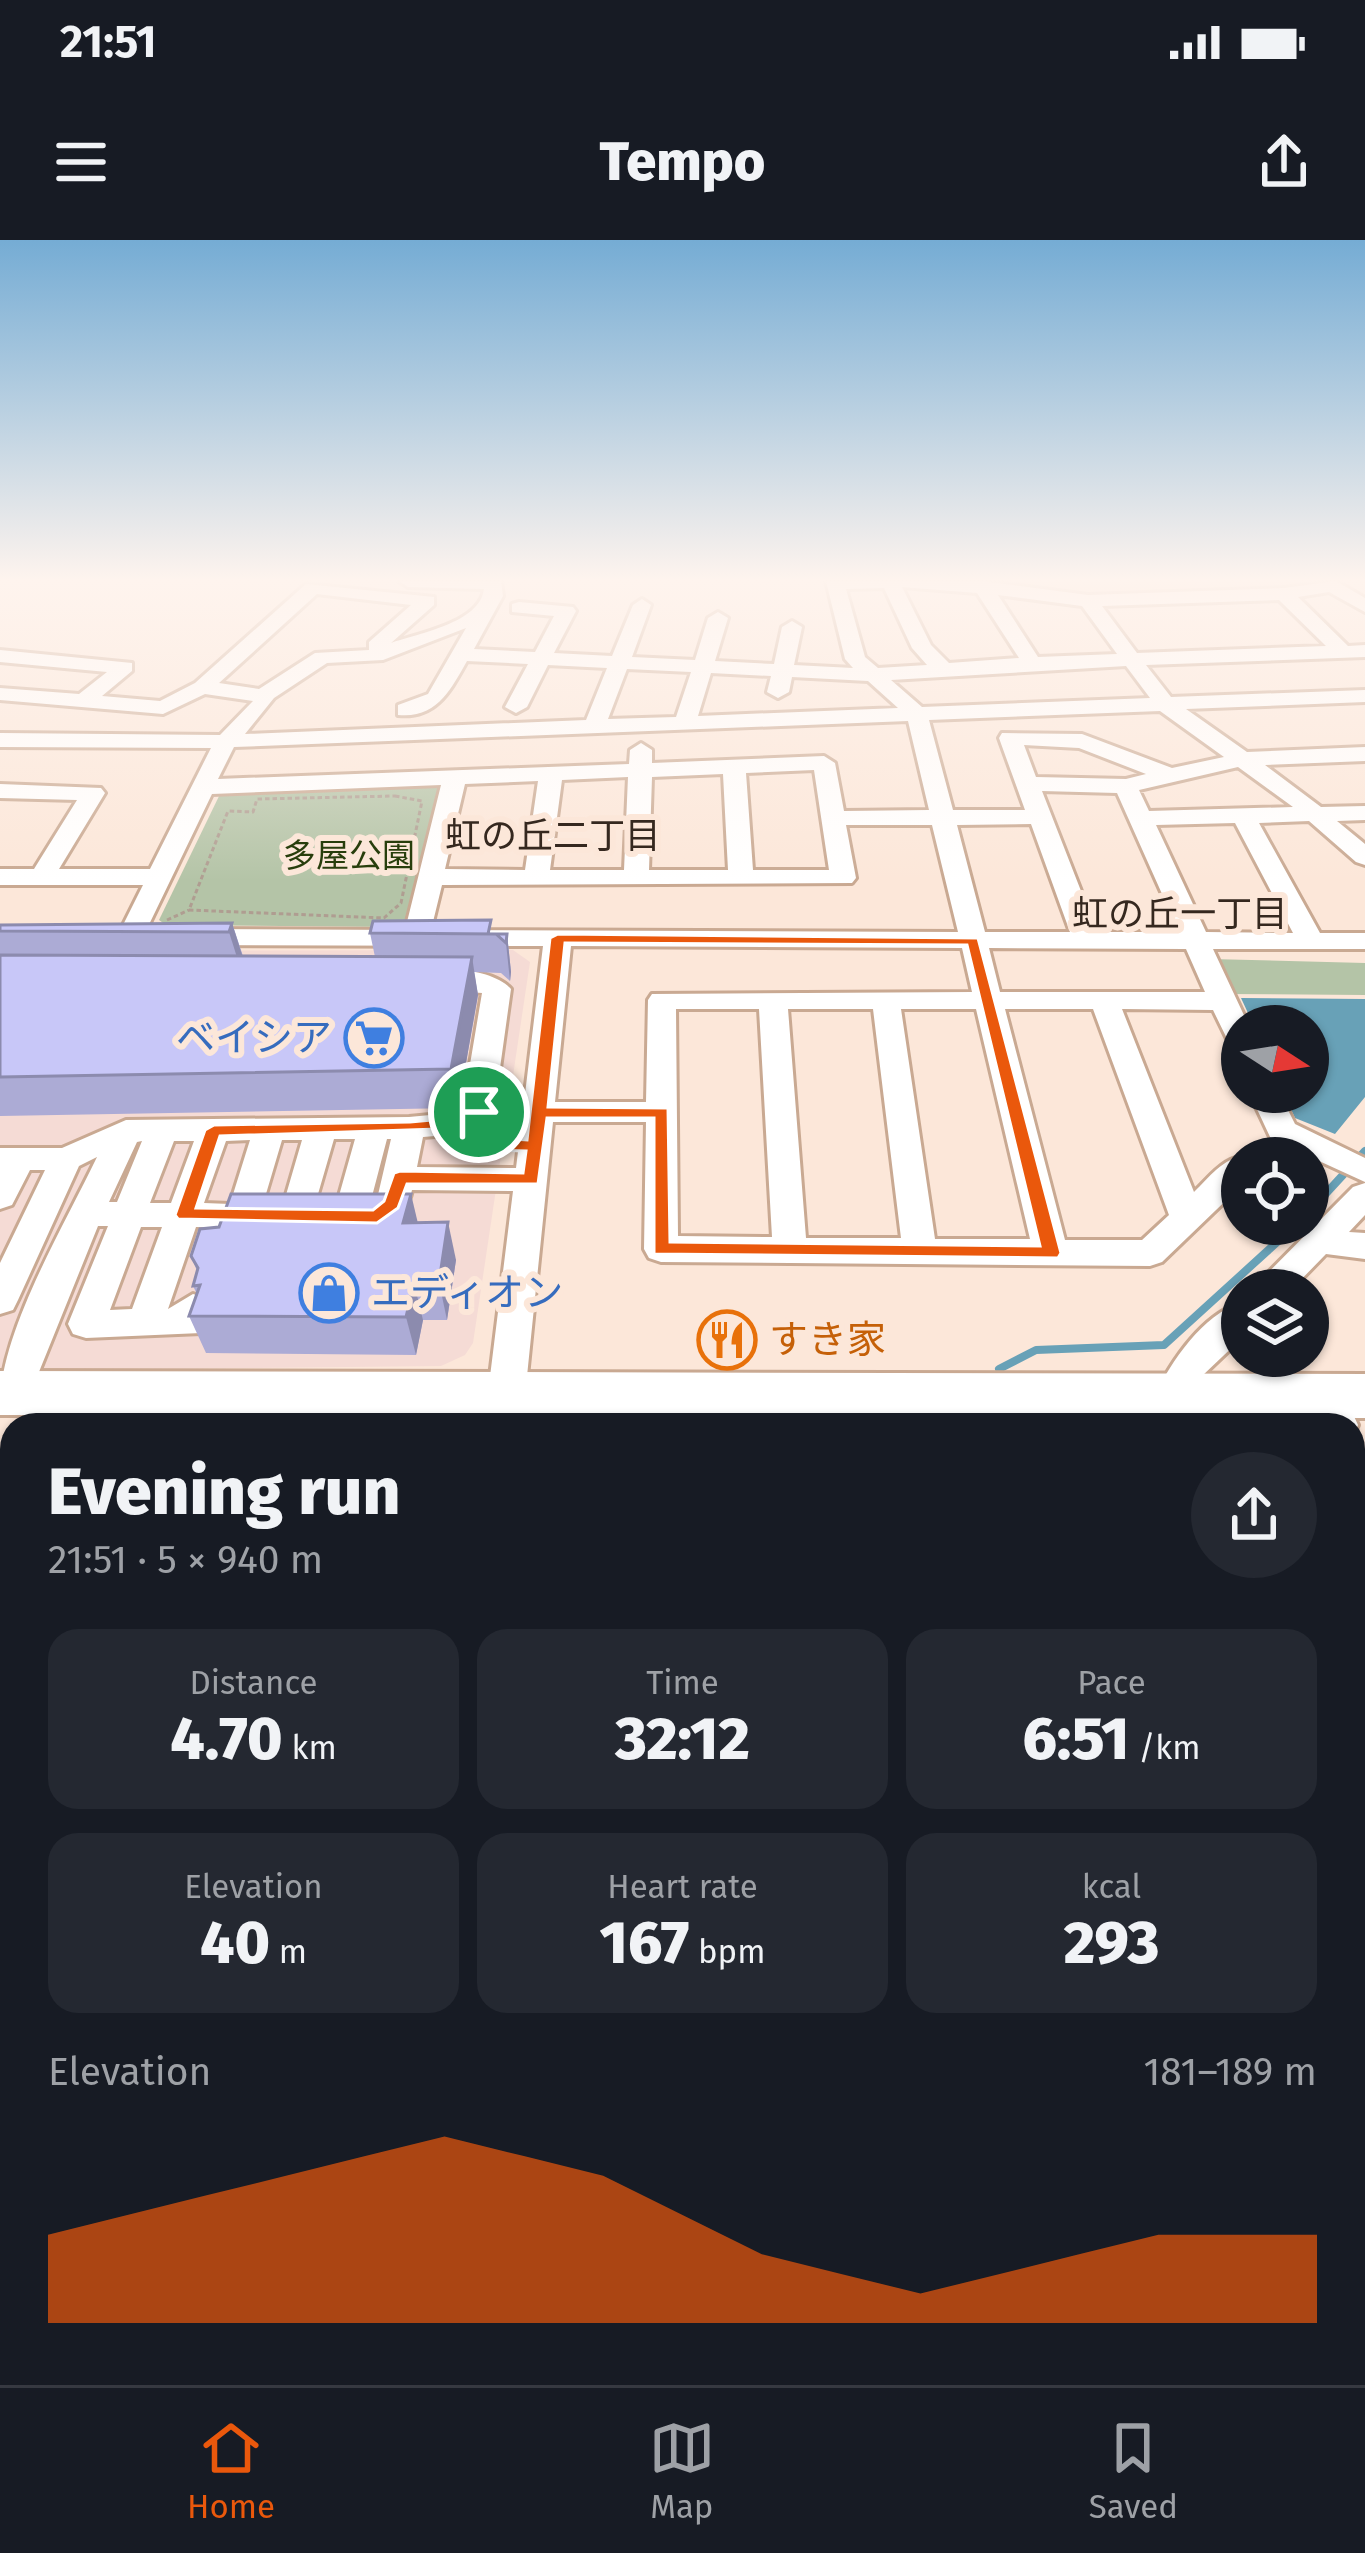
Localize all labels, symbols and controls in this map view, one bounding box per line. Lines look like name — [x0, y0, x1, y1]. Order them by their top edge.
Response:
text: 21:51 — [60, 15, 157, 69]
icon: menu — [48, 129, 114, 195]
icon: share — [1251, 129, 1317, 195]
text: Tempo — [600, 130, 765, 194]
district label: 虹の丘二丁目 — [445, 814, 661, 858]
park label: 多屋公園 — [283, 836, 415, 876]
district label: 虹の丘一丁目 — [1072, 892, 1288, 936]
north arrow — [1221, 1005, 1329, 1113]
map controls — [1221, 1005, 1329, 1377]
supermarket icon: ベイシア — [343, 1007, 405, 1069]
place label: ベイシア — [176, 1015, 332, 1061]
pin — [428, 1061, 530, 1163]
icon: arrive — [446, 1079, 512, 1145]
button: locate — [1221, 1137, 1329, 1245]
shop icon: エディオン — [298, 1262, 360, 1324]
button: layers — [1221, 1269, 1329, 1377]
place label: エディオン — [371, 1270, 563, 1316]
restaurant icon: すき家 — [696, 1309, 758, 1371]
place label: すき家 — [769, 1317, 886, 1363]
text: Evening run — [48, 1452, 400, 1531]
button: share — [1191, 1452, 1317, 1578]
text: 21:51 · 5 × 940 m — [48, 1537, 323, 1583]
text: Distance — [189, 1663, 318, 1703]
text: Time — [646, 1663, 719, 1703]
text: Pace — [1077, 1663, 1146, 1703]
text: 4.70 — [170, 1703, 283, 1775]
text: 32:12 — [615, 1703, 750, 1775]
text: 6:51 — [1022, 1703, 1129, 1775]
text: km — [283, 1728, 337, 1768]
text: /km — [1129, 1728, 1201, 1768]
text: Elevation — [184, 1867, 323, 1907]
text: Heart rate — [607, 1867, 758, 1907]
text: kcal — [1082, 1867, 1141, 1907]
text: 40 — [200, 1907, 270, 1979]
text: 167 — [600, 1907, 689, 1979]
text: 293 — [1064, 1907, 1159, 1979]
text: m — [270, 1932, 307, 1972]
text: bpm — [689, 1932, 766, 1972]
text: Elevation — [48, 2049, 211, 2095]
text: 181–189 m — [1143, 2049, 1317, 2095]
tab: Home — [187, 2415, 275, 2527]
tab: Map — [649, 2415, 715, 2527]
tab: Saved — [1089, 2415, 1178, 2527]

